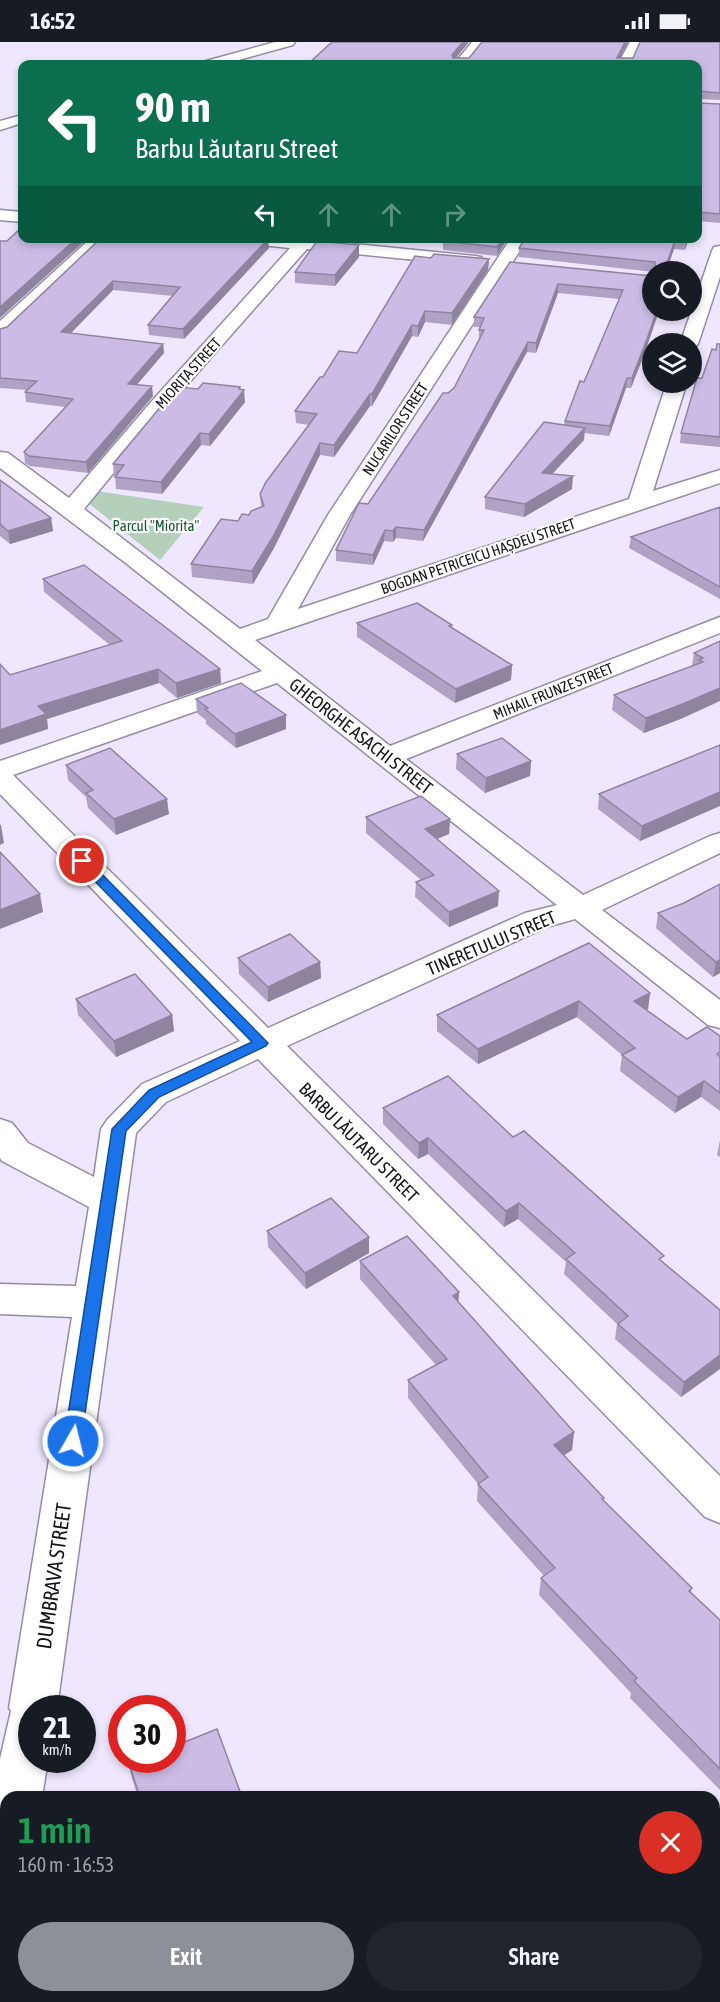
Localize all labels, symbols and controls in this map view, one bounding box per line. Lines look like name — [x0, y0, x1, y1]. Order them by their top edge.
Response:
text: 16:52 — [30, 8, 75, 34]
text: 90 m — [135, 83, 210, 131]
icon: left — [36, 84, 114, 162]
text: Barbu Lăutaru Street — [135, 133, 338, 164]
icon: left — [249, 198, 282, 231]
icon: ahead — [312, 198, 345, 231]
icon: ahead — [375, 198, 408, 231]
icon: right — [438, 198, 471, 231]
map controls — [642, 261, 702, 393]
button: search — [642, 261, 702, 321]
button: layers — [642, 333, 702, 393]
street label: MIORIȚA STREET — [152, 334, 224, 412]
street label: NUCARILOR STREET — [359, 379, 431, 478]
street label: BOGDAN PETRICEICU HAȘDEU STREET — [379, 515, 578, 597]
park label: Parcul "Miorita" — [113, 517, 199, 534]
street label: MIHAIL FRUNZE STREET — [491, 659, 616, 723]
street label: GHEORGHE ASACHI STREET — [285, 674, 437, 798]
pin — [56, 835, 107, 886]
icon: arrive — [65, 844, 98, 877]
street label: TINERETULUI STREET — [423, 906, 559, 980]
street label: BARBU LĂUTARU STREET — [295, 1078, 423, 1206]
position arrow — [41, 1409, 105, 1473]
street label: DUMBRAVA STREET — [31, 1501, 75, 1651]
speed limit sign: 30 — [108, 1695, 186, 1773]
text: 21 — [43, 1710, 71, 1744]
text: km/h — [42, 1741, 72, 1758]
text: 1 min — [18, 1809, 92, 1851]
button: close — [639, 1811, 702, 1874]
text: 160 m · 16:53 — [18, 1853, 114, 1876]
button: Exit — [18, 1922, 354, 1991]
button: Share — [366, 1922, 702, 1991]

